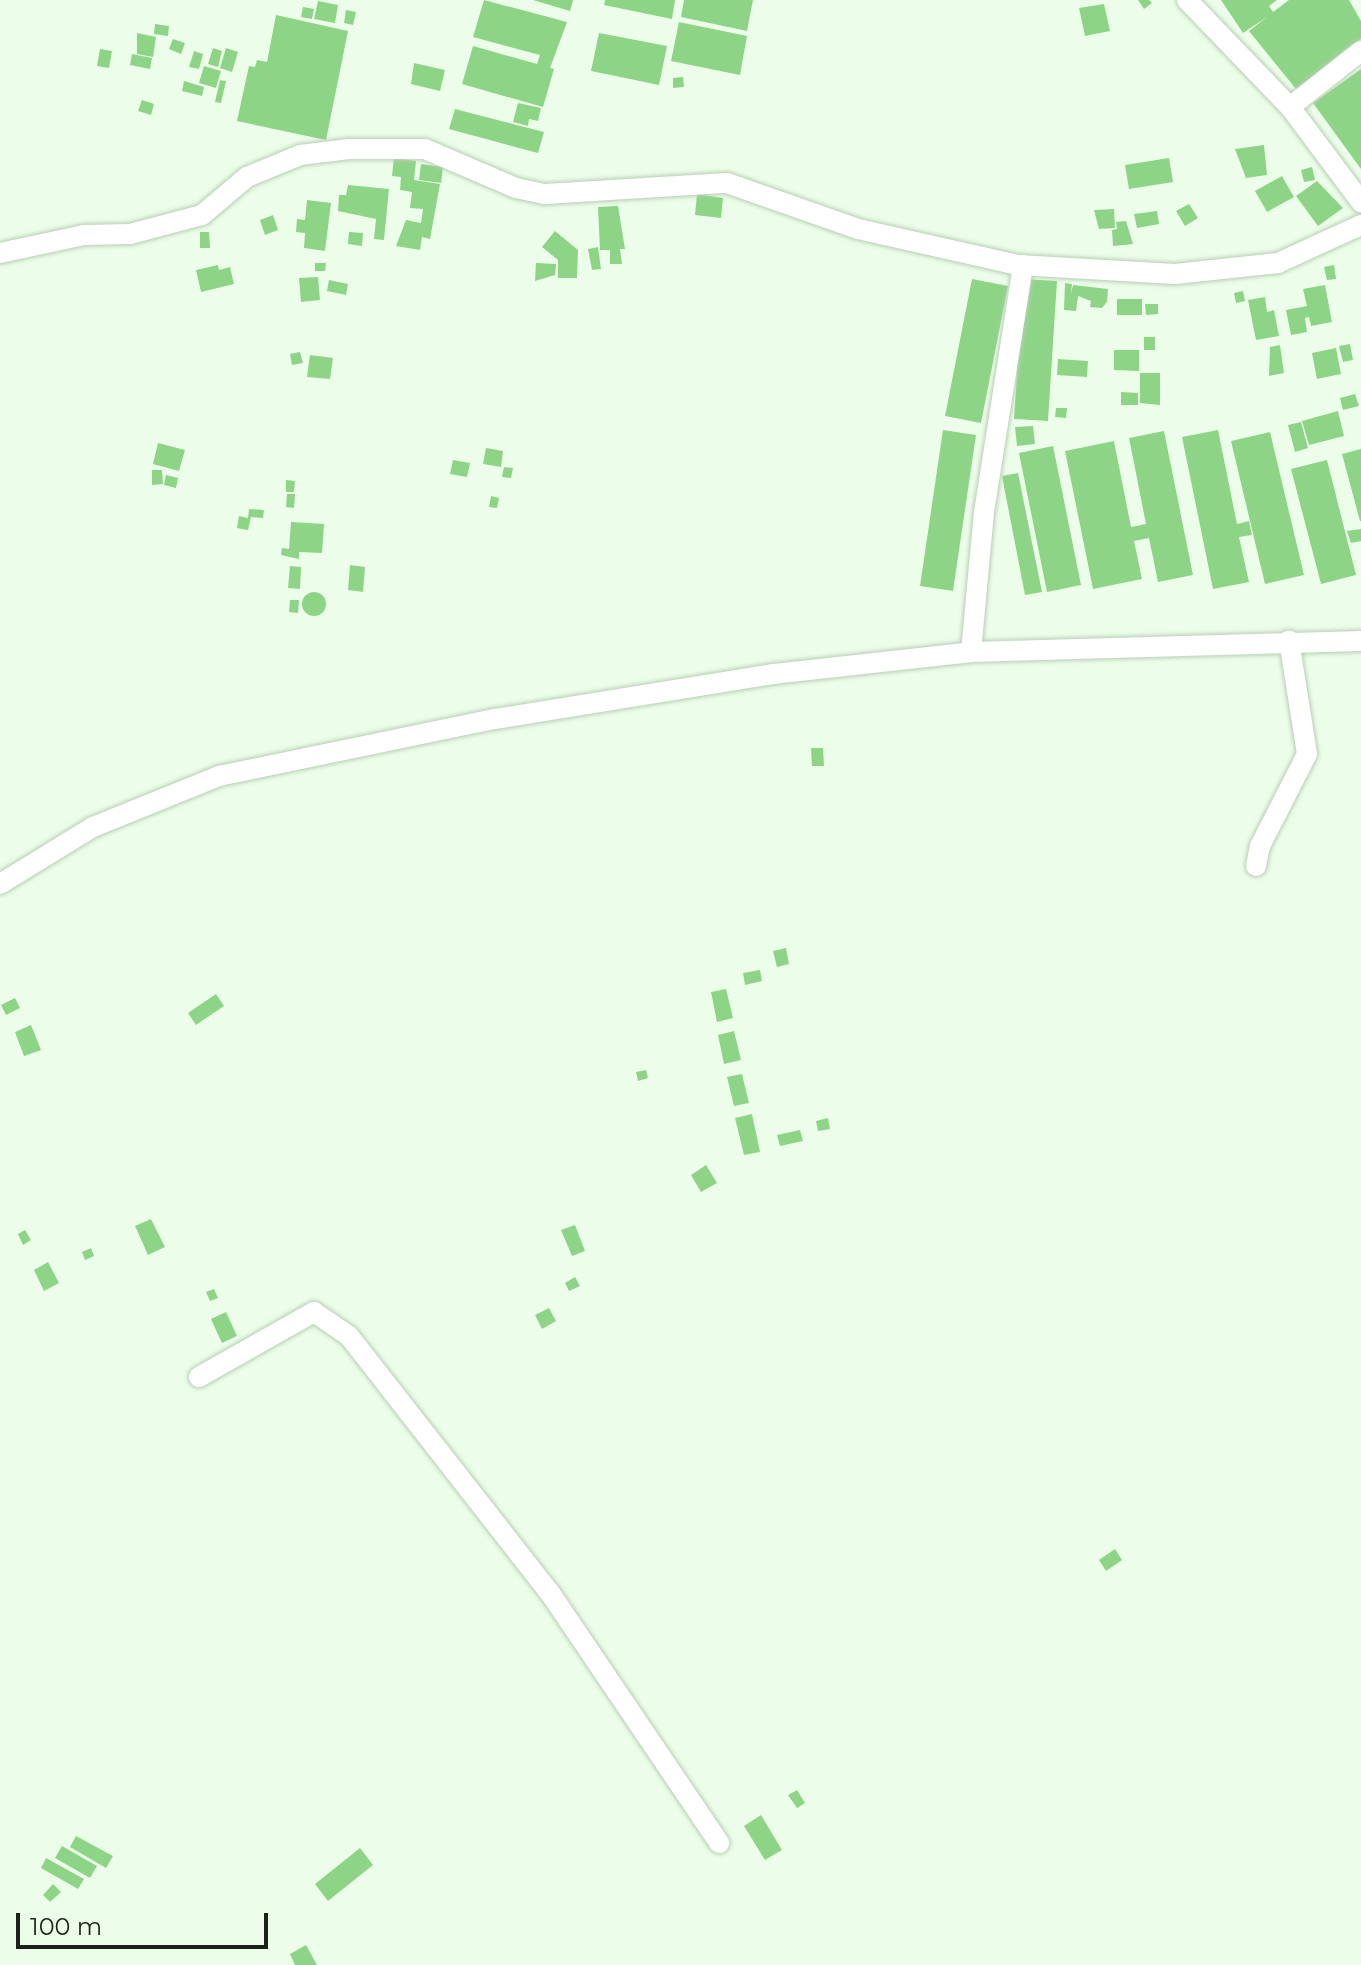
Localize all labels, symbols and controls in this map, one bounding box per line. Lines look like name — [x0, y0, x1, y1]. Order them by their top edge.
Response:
scale bar — [20, 1897, 272, 1947]
text: 100 m — [30, 1912, 102, 1941]

